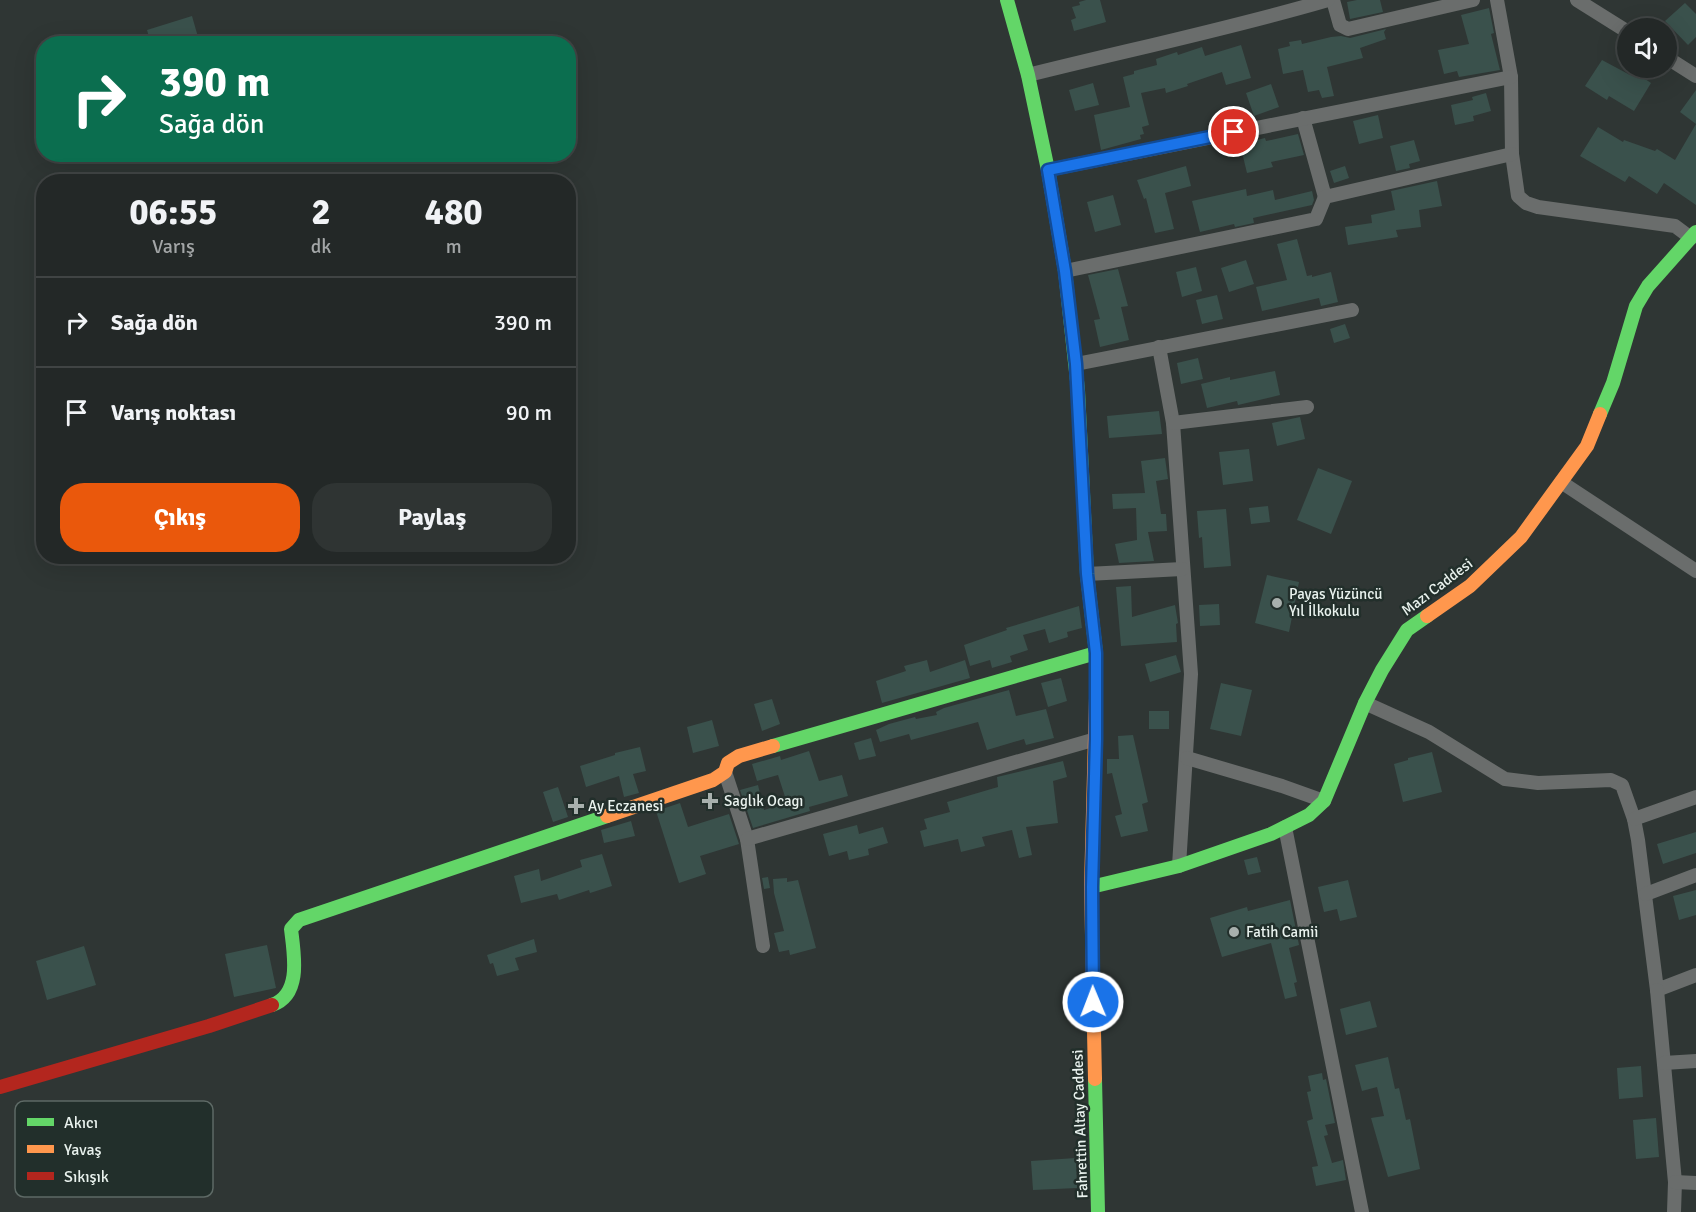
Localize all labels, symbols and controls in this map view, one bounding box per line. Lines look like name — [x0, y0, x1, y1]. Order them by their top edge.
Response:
map controls — [1617, 18, 1677, 78]
button: sound — [1617, 18, 1677, 78]
text: 390 m — [159, 57, 270, 108]
icon: right — [60, 60, 138, 138]
pin — [1208, 106, 1259, 157]
text: Sağa dön — [159, 108, 265, 141]
icon: arrive — [1217, 115, 1250, 148]
text: 06:55 — [129, 190, 218, 235]
text: 2 — [311, 190, 331, 235]
text: 480 — [424, 190, 483, 235]
text: Varış — [152, 234, 195, 259]
text: dk — [311, 234, 331, 259]
text: m — [446, 234, 462, 259]
icon: right — [60, 306, 93, 339]
text: Sağa dön — [111, 309, 198, 336]
text: 390 m — [494, 309, 552, 336]
icon: arrive — [60, 396, 93, 429]
text: Varış noktası — [111, 399, 236, 426]
text: 90 m — [506, 399, 552, 426]
button: Çıkış — [60, 483, 300, 552]
button: Paylaş — [312, 483, 552, 552]
street label: Mazı Caddesi — [1398, 554, 1476, 620]
place label: Payas Yüzüncü Yıl İlkokulu — [1289, 585, 1383, 620]
marker: Payas Yüzüncü Yıl İlkokulu — [1270, 596, 1284, 610]
marker: Saglık Ocagı — [701, 792, 719, 810]
place label: Saglık Ocagı — [724, 792, 803, 810]
place label: Ay Eczanesi — [588, 797, 663, 815]
marker: Ay Eczanesi — [569, 799, 583, 813]
place label: Fatih Camii — [1246, 923, 1318, 941]
marker: Fatih Camii — [1227, 925, 1241, 939]
position arrow — [1061, 970, 1125, 1034]
street label: Fahrettin Altay Caddesi — [1068, 1049, 1092, 1199]
legend — [15, 1101, 213, 1197]
text: Akıcı — [64, 1113, 98, 1133]
text: Yavaş — [64, 1140, 102, 1160]
text: Sıkışık — [64, 1167, 109, 1187]

